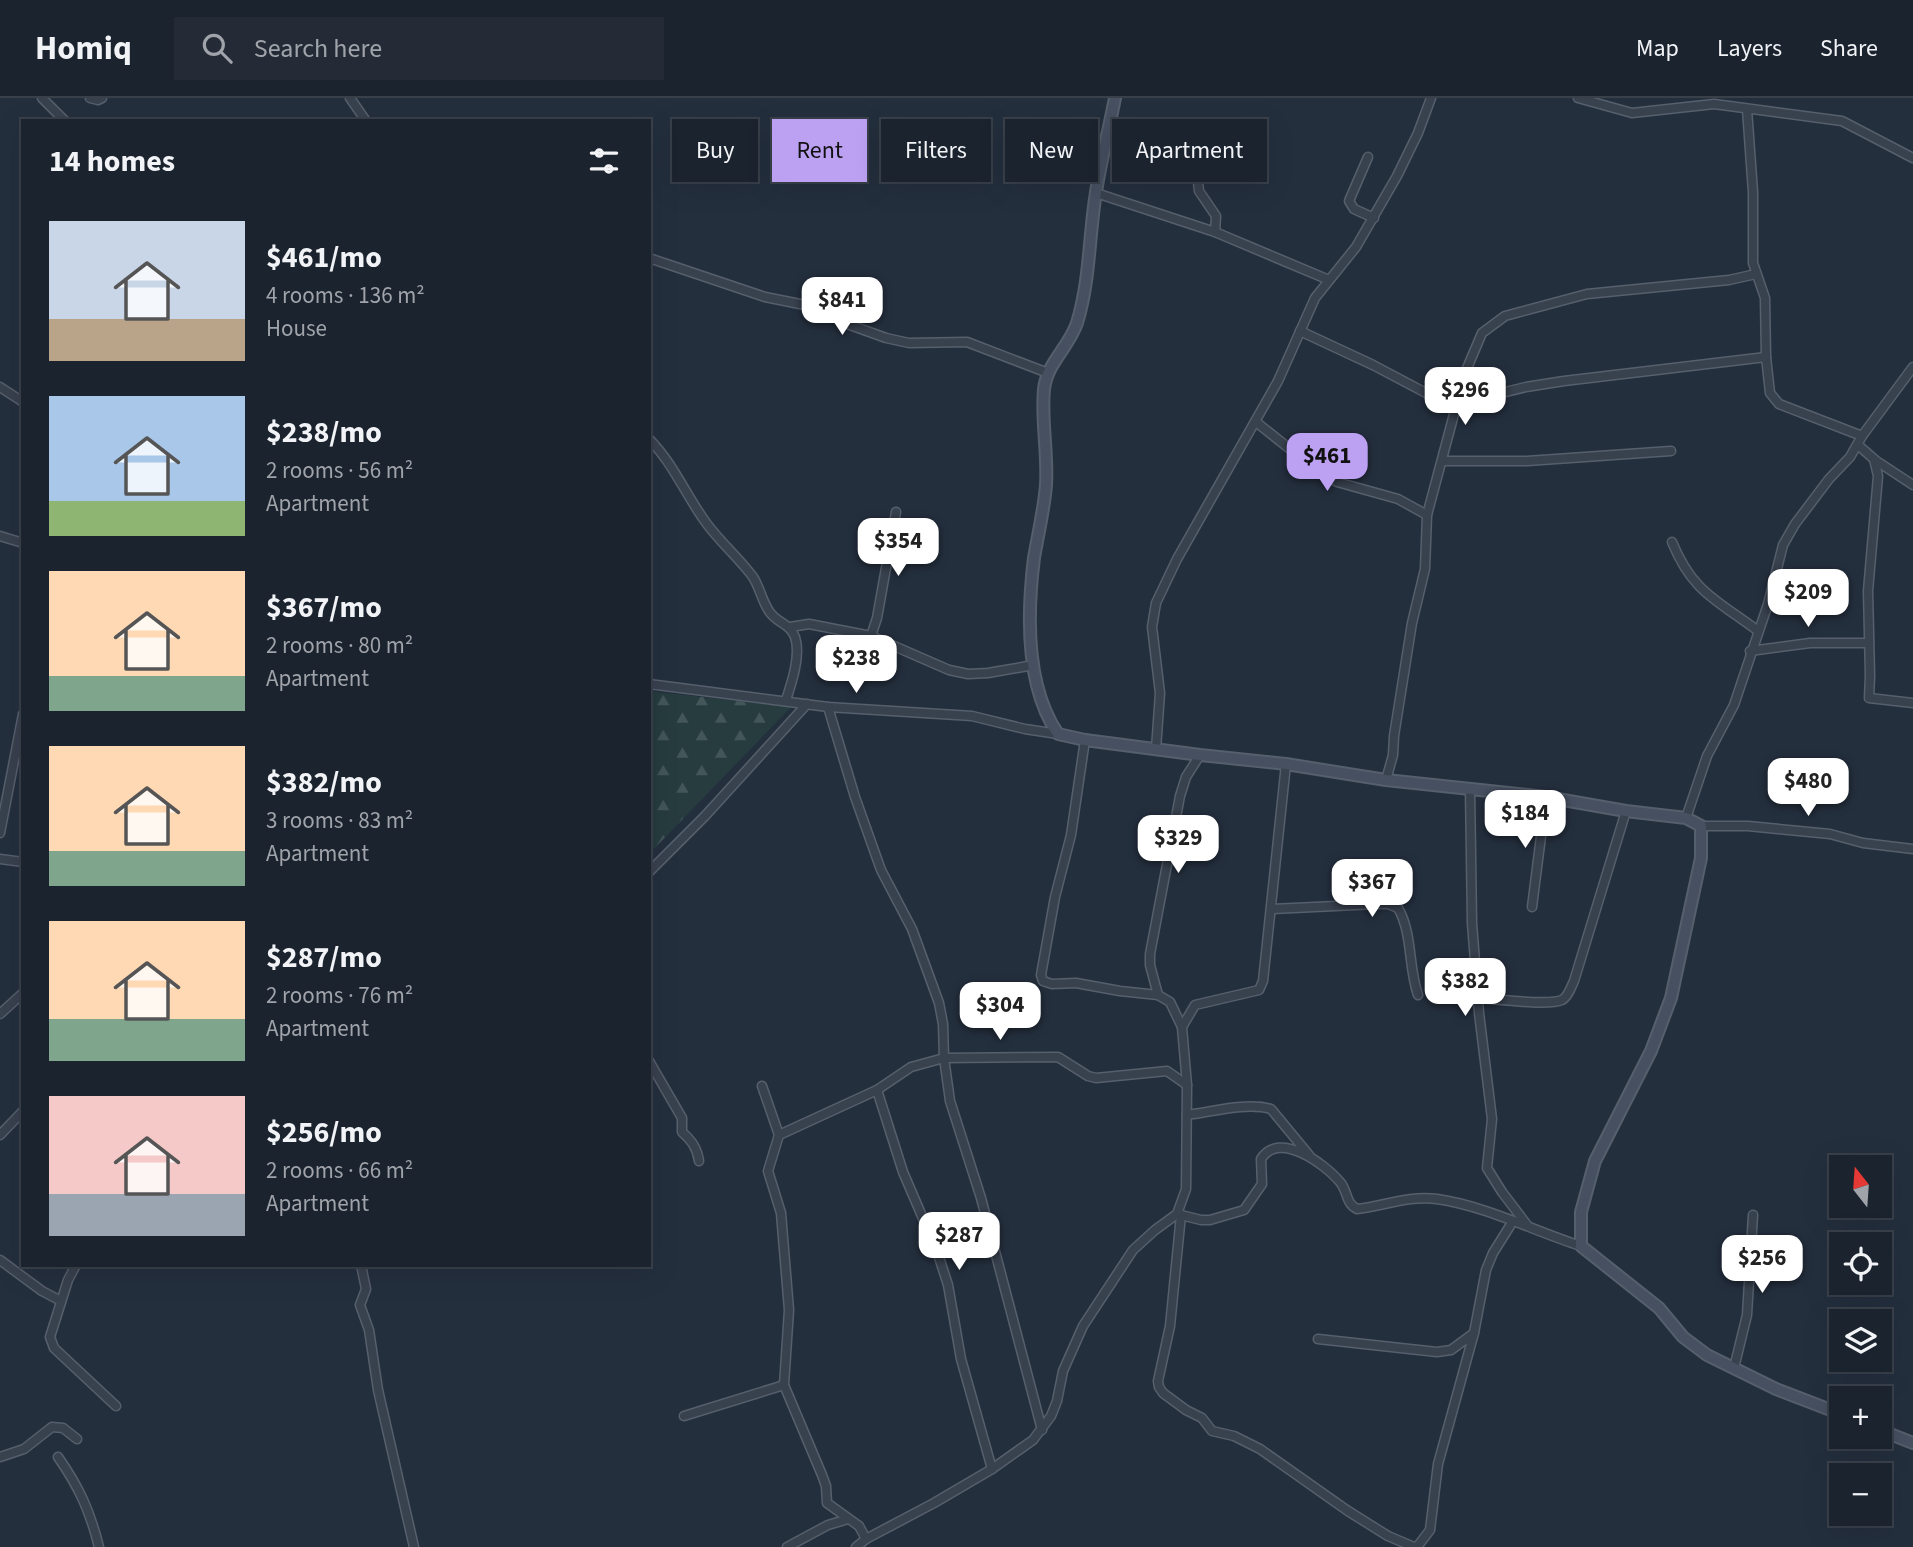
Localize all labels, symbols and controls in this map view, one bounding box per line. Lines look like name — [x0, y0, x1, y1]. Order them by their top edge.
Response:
search box — [174, 17, 664, 80]
text: Homiq — [35, 25, 132, 72]
icon: search — [198, 29, 236, 67]
text: Search here — [254, 30, 382, 67]
text: Map — [1636, 31, 1679, 66]
text: Layers — [1717, 31, 1782, 66]
text: Share — [1820, 31, 1878, 66]
chip: Buy — [672, 119, 758, 182]
chip: Rent — [772, 119, 867, 182]
chip: Filters — [881, 119, 991, 182]
chip: New — [1005, 119, 1098, 182]
chip: Apartment — [1112, 119, 1267, 182]
text: 14 homes — [49, 140, 175, 183]
icon: filters — [585, 142, 623, 180]
text: $461/mo — [266, 236, 382, 279]
icon: home — [105, 249, 189, 333]
pin: $841 — [801, 278, 883, 337]
text: 4 rooms · 136 m² — [266, 279, 425, 312]
text: $841 — [818, 283, 866, 316]
text: House — [266, 312, 327, 345]
pin: $296 — [1424, 368, 1506, 427]
text: $296 — [1441, 373, 1489, 406]
text: $238/mo — [266, 411, 382, 454]
icon: home — [105, 424, 189, 508]
pin: $461 — [1286, 434, 1368, 493]
text: $461 — [1303, 439, 1351, 472]
text: 2 rooms · 56 m² — [266, 454, 413, 487]
text: Apartment — [266, 487, 369, 520]
pin: $354 — [857, 518, 939, 578]
text: $354 — [874, 524, 922, 557]
pin: $209 — [1767, 570, 1849, 629]
text: $209 — [1784, 575, 1832, 608]
text: $367/mo — [266, 586, 382, 629]
icon: home — [105, 599, 189, 683]
text: 2 rooms · 80 m² — [266, 629, 413, 662]
pin: $238 — [815, 636, 897, 695]
text: $238 — [832, 641, 880, 674]
text: Apartment — [266, 662, 369, 695]
pin: $480 — [1767, 758, 1849, 818]
text: $382/mo — [266, 761, 382, 804]
text: $480 — [1784, 764, 1832, 797]
icon: home — [105, 774, 189, 858]
pin: $184 — [1484, 790, 1566, 850]
text: $184 — [1501, 796, 1549, 829]
text: 3 rooms · 83 m² — [266, 804, 413, 837]
pin: $329 — [1137, 816, 1219, 875]
text: $329 — [1154, 821, 1202, 854]
text: Apartment — [266, 837, 369, 870]
pin: $367 — [1331, 860, 1413, 919]
text: $367 — [1348, 865, 1396, 898]
text: $287/mo — [266, 936, 382, 979]
icon: home — [105, 949, 189, 1033]
pin: $382 — [1424, 958, 1506, 1018]
text: $382 — [1441, 964, 1489, 997]
text: 2 rooms · 76 m² — [266, 979, 413, 1012]
pin: $304 — [959, 982, 1041, 1042]
text: $304 — [976, 988, 1024, 1021]
text: Apartment — [266, 1012, 369, 1045]
text: $256/mo — [266, 1111, 382, 1154]
icon: home — [105, 1124, 189, 1208]
text: 2 rooms · 66 m² — [266, 1154, 413, 1187]
north arrow — [1829, 1155, 1892, 1218]
map controls — [1829, 1155, 1892, 1526]
text: Apartment — [266, 1187, 369, 1220]
pin: $287 — [918, 1212, 1000, 1272]
text: $287 — [935, 1218, 983, 1251]
button: locate — [1829, 1232, 1892, 1295]
pin: $256 — [1721, 1236, 1803, 1295]
text: $256 — [1738, 1241, 1786, 1274]
button: layers — [1829, 1309, 1892, 1372]
button: + — [1829, 1386, 1892, 1449]
button: − — [1829, 1463, 1892, 1526]

